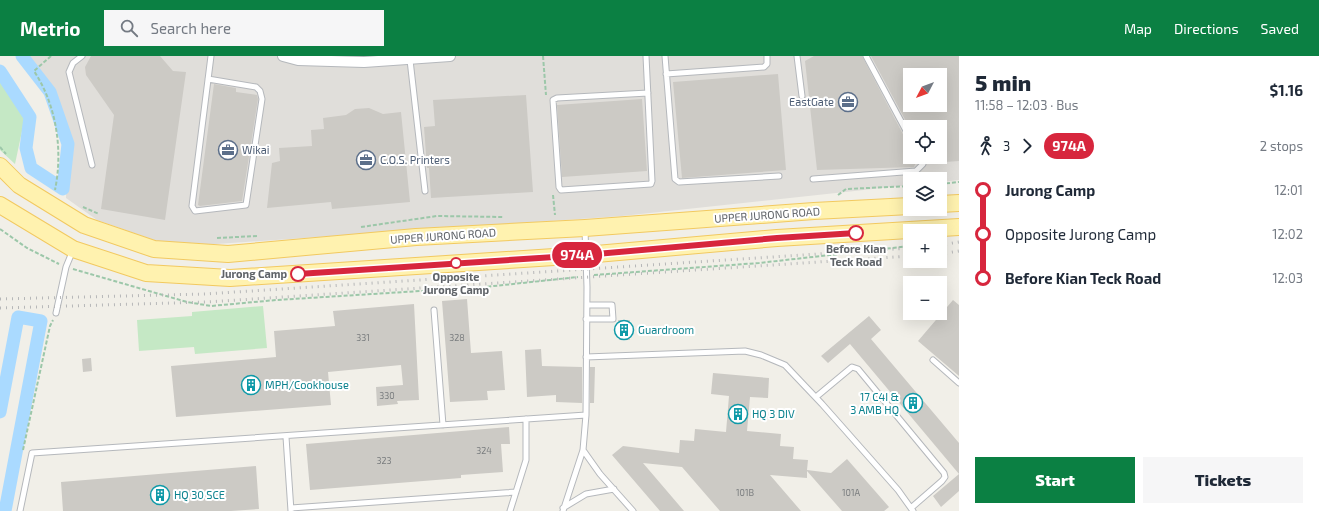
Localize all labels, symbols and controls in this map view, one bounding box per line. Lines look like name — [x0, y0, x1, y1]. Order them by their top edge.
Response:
search box — [104, 10, 384, 46]
text: Metrio — [20, 17, 80, 40]
icon: search — [118, 17, 140, 39]
text: Search here — [150, 19, 231, 37]
text: Map — [1124, 20, 1152, 37]
text: Directions — [1174, 20, 1239, 37]
text: Saved — [1261, 20, 1299, 37]
north arrow — [903, 68, 947, 112]
map controls — [903, 68, 947, 320]
text: 5 min — [975, 69, 1031, 95]
text: $1.16 — [1269, 81, 1303, 99]
office icon: EastGate — [837, 91, 859, 113]
place label: EastGate — [789, 95, 834, 108]
text: 11:58 – 12:03 · Bus — [975, 97, 1078, 113]
button: locate — [903, 120, 947, 164]
icon: walk — [975, 135, 997, 157]
icon: forward — [1016, 135, 1038, 157]
text: 974A — [1052, 137, 1086, 154]
text: 3 — [1003, 138, 1010, 154]
text: 2 stops — [1260, 138, 1303, 154]
office icon: Wikai — [217, 139, 239, 161]
place label: Wikai — [242, 143, 270, 156]
office icon: C.O.S. Printers — [355, 149, 377, 171]
place label: C.O.S. Printers — [380, 153, 450, 166]
button: layers — [903, 172, 947, 216]
text: Jurong Camp — [1005, 181, 1095, 199]
text: 12:01 — [1274, 182, 1303, 198]
street label: UPPER JURONG ROAD — [714, 204, 820, 225]
button: + — [903, 224, 947, 268]
street label: UPPER JURONG ROAD — [390, 225, 496, 246]
marker: Before Kian Teck Road — [848, 225, 864, 241]
text: Opposite Jurong Camp — [1005, 225, 1156, 243]
text: 12:02 — [1272, 226, 1303, 242]
line badge: 974A — [549, 242, 605, 268]
place label: Before Kian Teck Road — [826, 242, 886, 268]
text: 974A — [560, 246, 594, 263]
marker: Opposite Jurong Camp — [450, 257, 462, 269]
marker: Jurong Camp — [290, 266, 306, 282]
place label: Jurong Camp — [221, 267, 287, 280]
text: Before Kian Teck Road — [1005, 269, 1161, 287]
place label: Opposite Jurong Camp — [423, 270, 489, 296]
text: 12:03 — [1272, 270, 1303, 286]
button: − — [903, 276, 947, 320]
building icon: Guardroom — [613, 319, 635, 341]
place label: Guardroom — [638, 323, 694, 336]
house number: 331 — [356, 332, 370, 343]
house number: 328 — [449, 332, 465, 343]
building icon: MPH/Cookhouse — [240, 374, 262, 396]
place label: MPH/Cookhouse — [265, 378, 349, 391]
house number: 330 — [379, 390, 395, 401]
place label: 17 C4I & 3 AMB HQ — [850, 390, 899, 417]
building icon: 17 C4I & 3 AMB HQ — [902, 392, 924, 414]
building icon: HQ 3 DIV — [727, 403, 749, 425]
place label: HQ 3 DIV — [752, 407, 795, 421]
house number: 324 — [476, 445, 492, 456]
house number: 323 — [376, 455, 392, 466]
button: Start — [975, 457, 1135, 503]
button: Tickets — [1143, 457, 1303, 503]
building icon: HQ 30 SCE — [149, 484, 171, 506]
house number: 101B — [736, 487, 755, 498]
house number: 101A — [842, 487, 860, 498]
place label: HQ 30 SCE — [174, 488, 225, 502]

